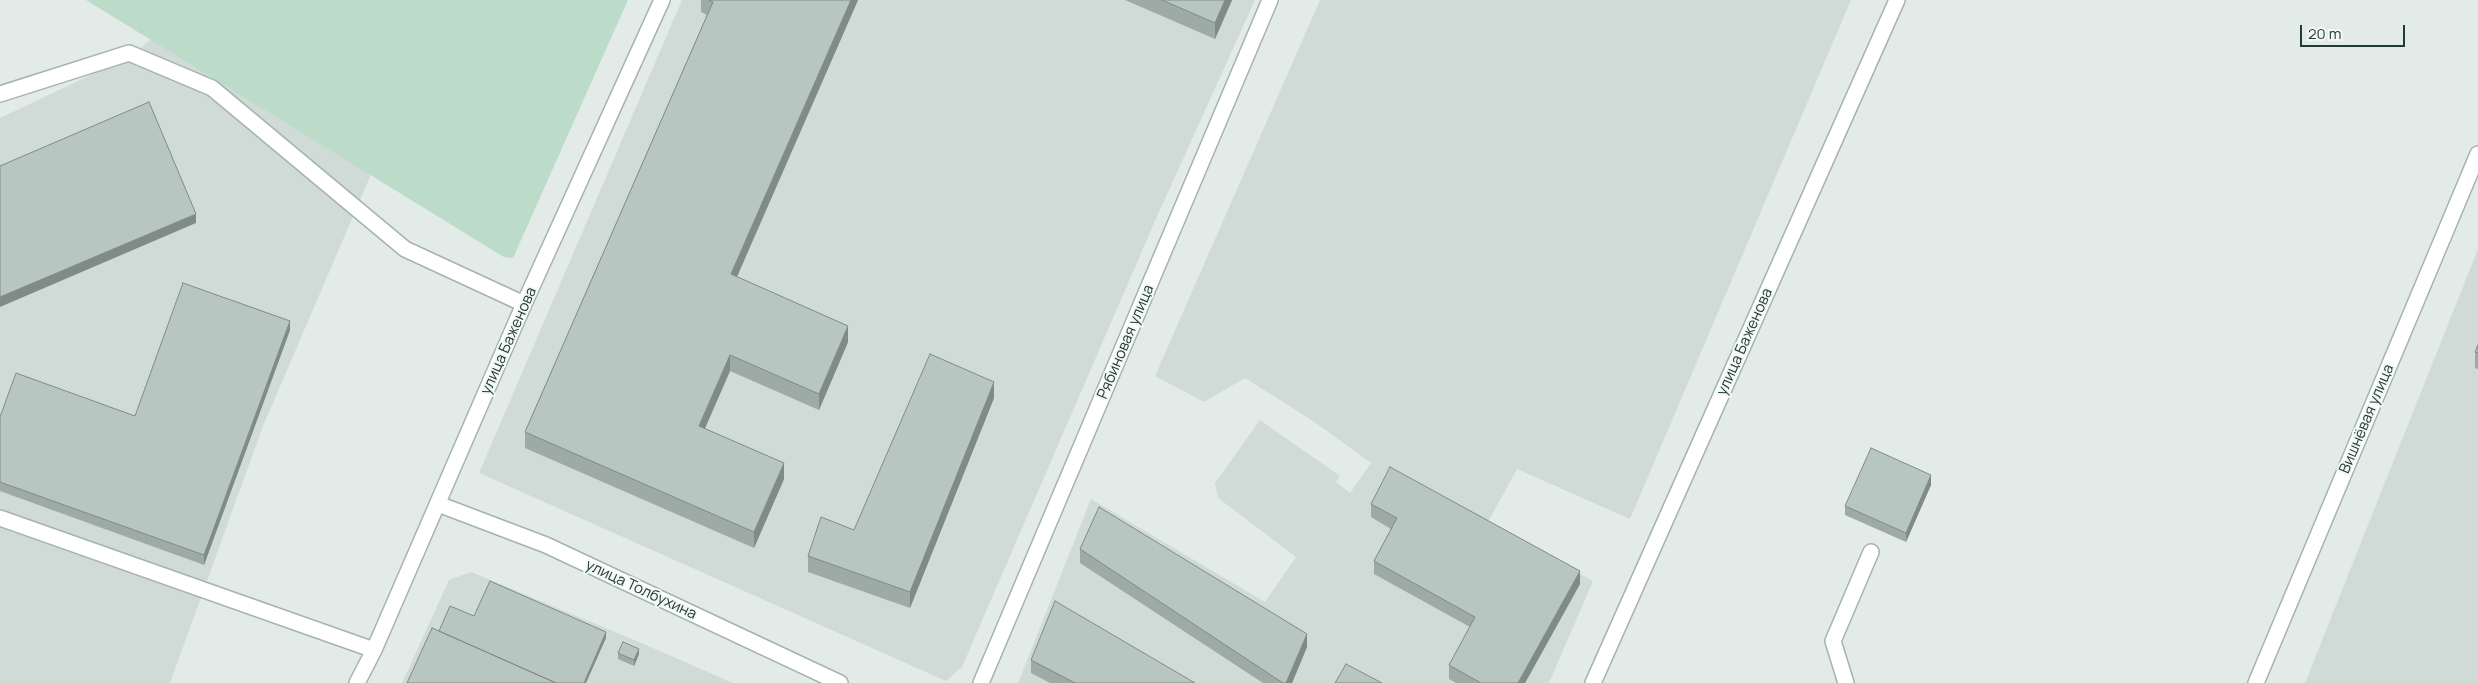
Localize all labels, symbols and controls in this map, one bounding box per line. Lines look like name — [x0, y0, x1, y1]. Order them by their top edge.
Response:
scale bar — [2303, 15, 2408, 47]
text: 20 m — [2308, 23, 2341, 44]
street label: Рябиновая улица — [1094, 282, 1158, 402]
street label: улица Баженова — [477, 284, 541, 398]
street label: улица Баженова — [1713, 285, 1777, 399]
street label: Вишнёвая улица — [2336, 362, 2398, 476]
street label: улица Толбухина — [583, 556, 699, 624]

